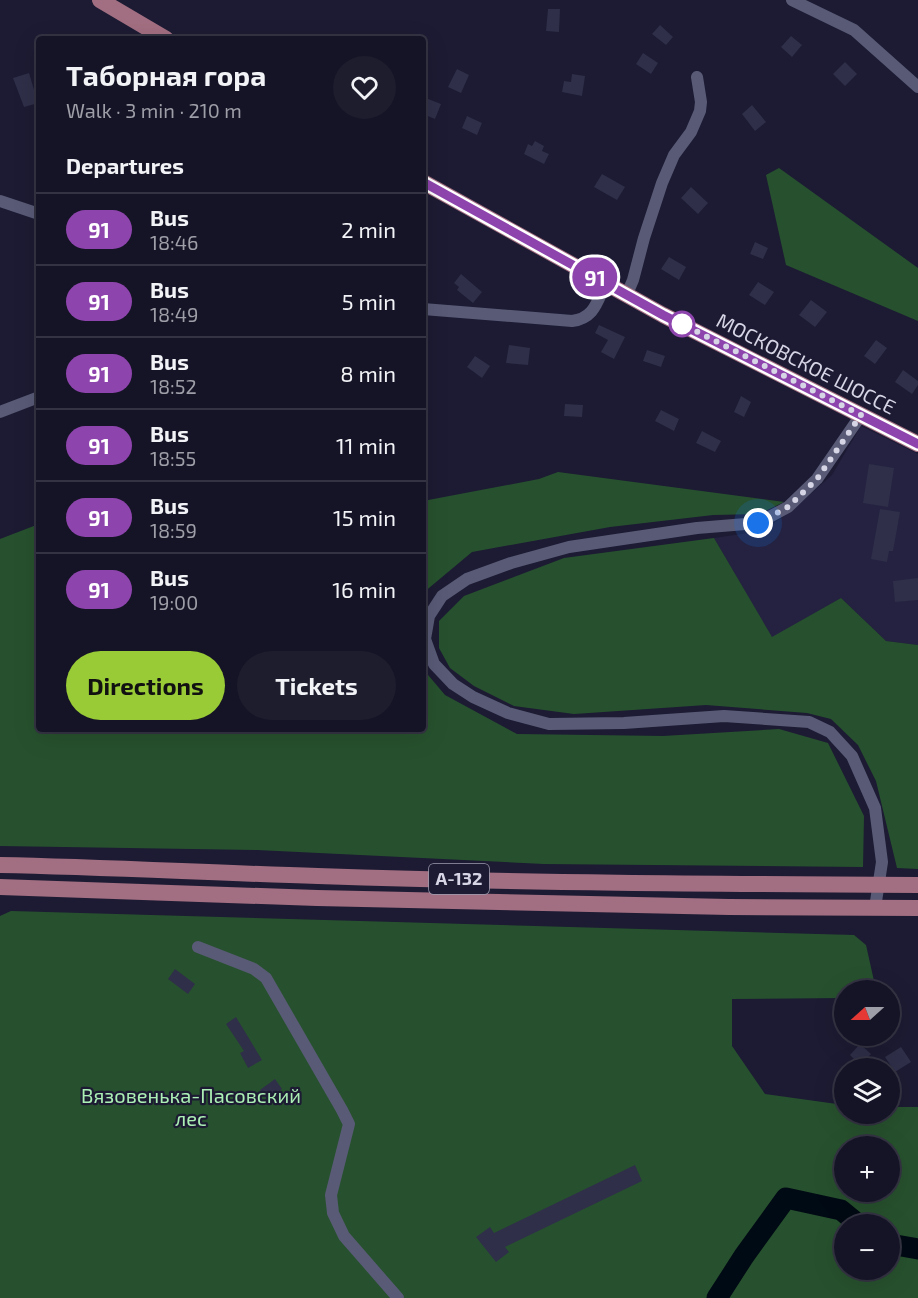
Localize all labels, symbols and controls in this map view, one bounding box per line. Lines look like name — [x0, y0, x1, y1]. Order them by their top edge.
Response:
button: heart — [333, 56, 396, 119]
text: Таборная гора — [66, 58, 266, 92]
text: Walk · 3 min · 210 m — [66, 98, 242, 122]
text: Departures — [66, 152, 184, 178]
text: Bus — [150, 204, 189, 230]
text: 2 min — [341, 216, 396, 242]
text: 91 — [88, 217, 110, 242]
text: 18:46 — [150, 230, 199, 254]
line badge: 91 — [568, 258, 622, 296]
text: 91 — [584, 265, 606, 290]
text: Bus — [150, 276, 189, 302]
text: 5 min — [342, 288, 396, 314]
text: 91 — [88, 289, 110, 314]
text: 18:49 — [150, 302, 199, 326]
street label: МОСКОВСКОЕ ШОССЕ — [713, 308, 900, 419]
unlabelled marker — [669, 311, 695, 337]
text: Bus — [150, 348, 189, 374]
text: 8 min — [340, 360, 396, 386]
text: 91 — [88, 361, 110, 386]
text: 18:52 — [150, 374, 197, 398]
text: Bus — [150, 420, 189, 446]
text: 11 min — [336, 432, 396, 458]
text: 91 — [88, 433, 110, 458]
text: 18:55 — [150, 446, 196, 470]
text: Bus — [150, 492, 189, 518]
text: 15 min — [333, 504, 396, 530]
text: 91 — [88, 505, 110, 530]
your location — [743, 508, 773, 538]
text: 18:59 — [150, 518, 197, 542]
text: Bus — [150, 564, 189, 590]
text: 16 min — [332, 576, 396, 602]
text: 91 — [88, 577, 110, 602]
text: 19:00 — [150, 590, 198, 614]
button: Directions — [66, 651, 225, 720]
button: Tickets — [237, 651, 396, 720]
road number: А-132 — [429, 864, 489, 894]
north arrow — [834, 980, 900, 1046]
map controls — [834, 980, 900, 1280]
button: layers — [834, 1058, 900, 1124]
park label: Вязовенька-Пасовский лес — [81, 1083, 301, 1130]
button: + — [834, 1136, 900, 1202]
button: − — [834, 1214, 900, 1280]

